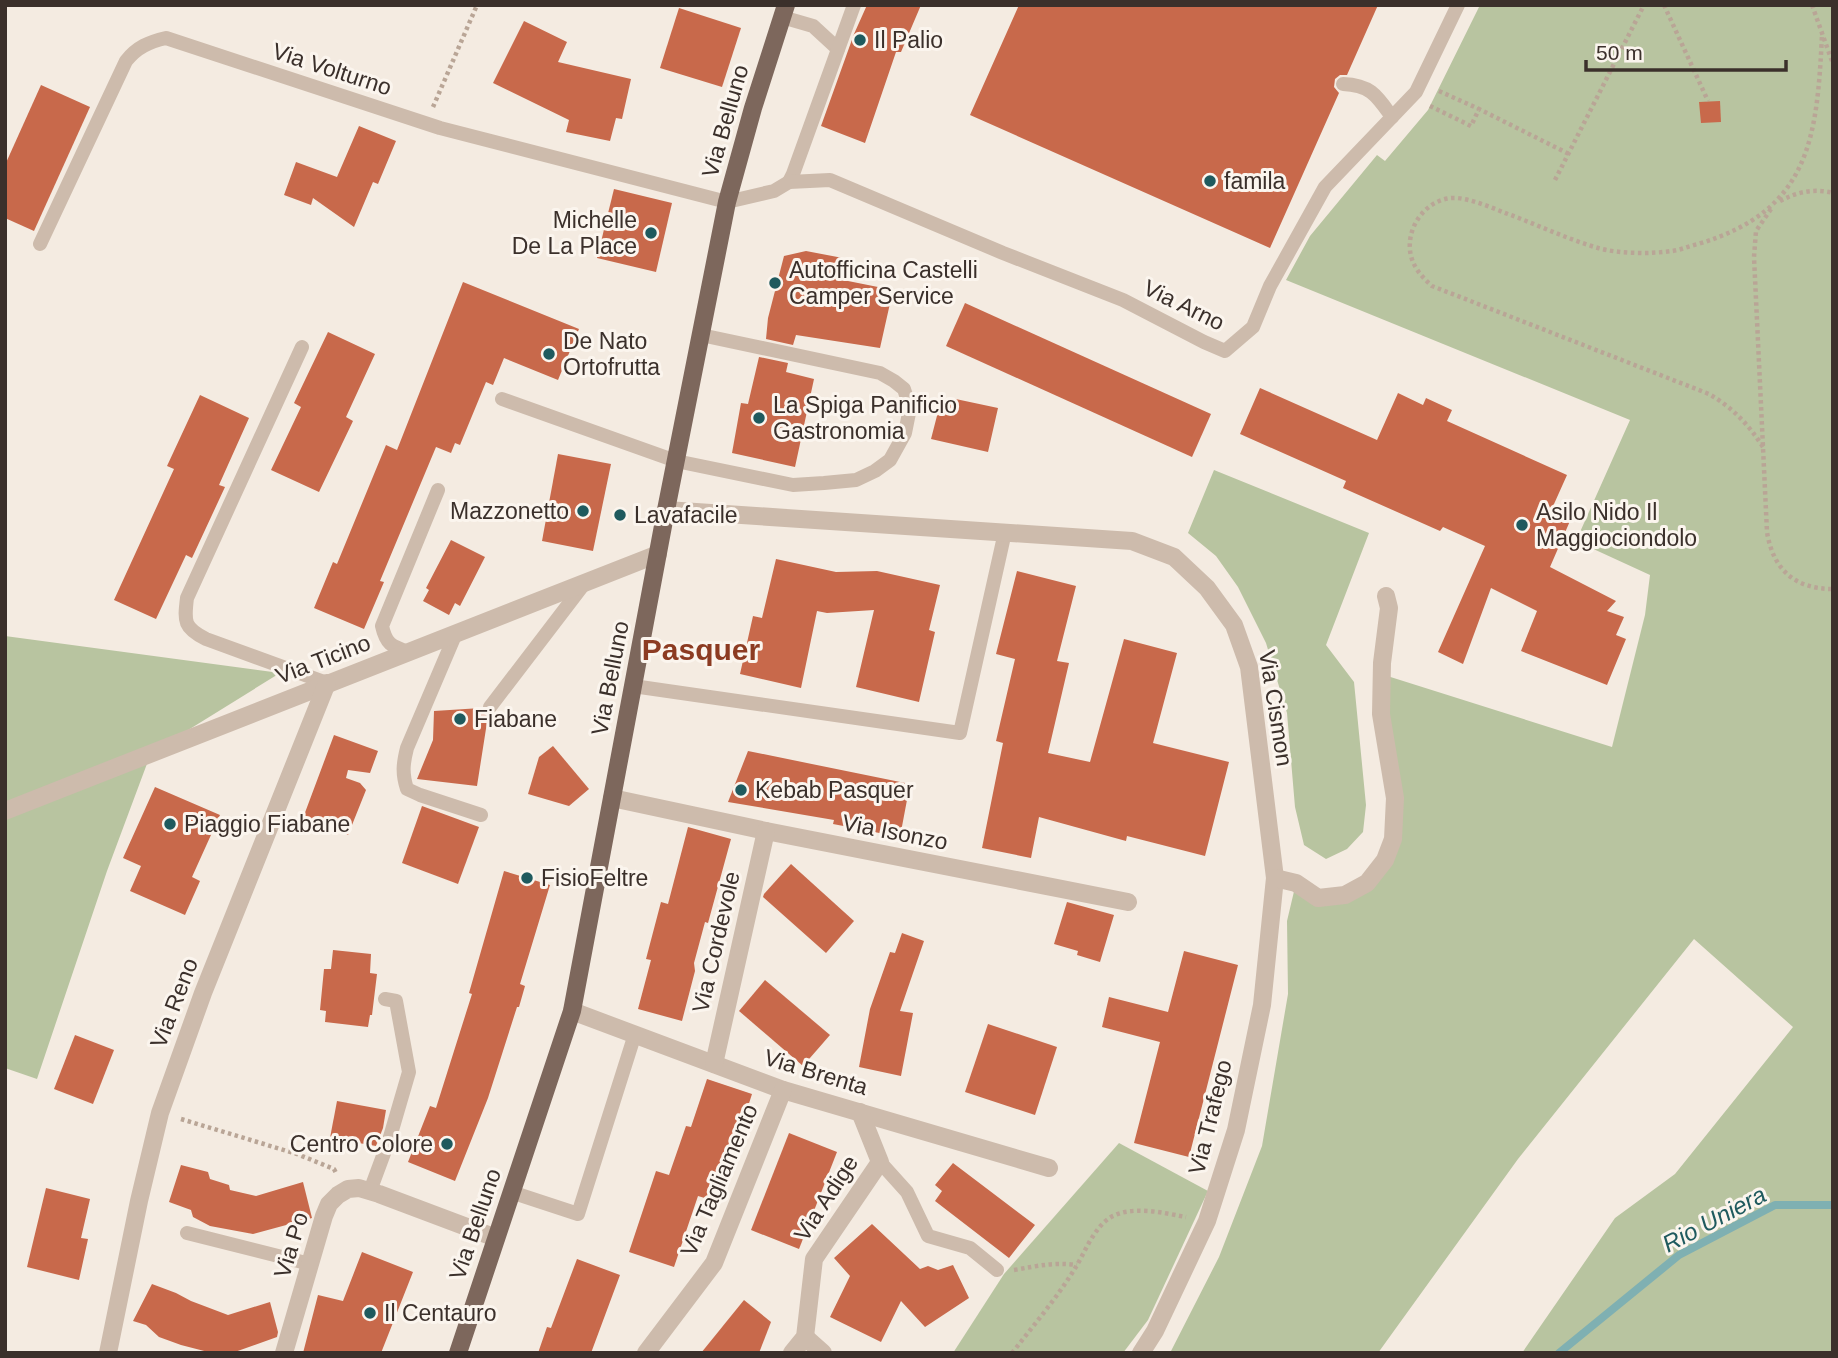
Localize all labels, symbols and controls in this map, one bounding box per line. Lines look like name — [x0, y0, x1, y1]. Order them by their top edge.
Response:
place label: Il Palio — [874, 27, 943, 53]
scale bar — [1586, 28, 1786, 72]
marker: Il Palio — [852, 32, 868, 48]
street label: Via Volturno — [269, 38, 395, 100]
text: 50 m — [1596, 41, 1643, 64]
street label: Via Belluno — [697, 62, 753, 180]
place label: famila — [1224, 168, 1286, 194]
marker: famila — [1202, 173, 1218, 189]
place label: Michelle De La Place — [512, 207, 637, 259]
marker: Michelle De La Place — [643, 225, 659, 241]
place label: Autofficina Castelli Camper Service — [789, 257, 978, 309]
street label: Via Arno — [1139, 274, 1229, 336]
marker: Autofficina Castelli Camper Service — [767, 275, 783, 291]
place label: De Nato Ortofrutta — [563, 328, 660, 380]
marker: De Nato Ortofrutta — [541, 346, 557, 362]
place label: La Spiga Panificio Gastronomia — [773, 392, 957, 444]
marker: La Spiga Panificio Gastronomia — [751, 410, 767, 426]
place label: Mazzonetto — [450, 498, 569, 524]
place label: Asilo Nido Il Maggiociondolo — [1536, 499, 1697, 551]
place label: Lavafacile — [634, 502, 738, 528]
marker: Mazzonetto — [575, 503, 591, 519]
marker: Lavafacile — [612, 507, 628, 523]
marker: Asilo Nido Il Maggiociondolo — [1514, 517, 1530, 533]
street label: Via Belluno — [586, 619, 634, 737]
street label: Via Ticino — [272, 629, 374, 689]
district label: Pasquer — [642, 633, 761, 666]
street label: Via Cismon — [1254, 648, 1298, 768]
place label: Fiabane — [474, 706, 557, 732]
marker: Fiabane — [452, 711, 468, 727]
place label: Kebab Pasquer — [755, 777, 914, 803]
marker: Kebab Pasquer — [733, 782, 749, 798]
street label: Via Isonzo — [840, 809, 950, 855]
place label: Piaggio Fiabane — [184, 811, 350, 837]
marker: Piaggio Fiabane — [162, 816, 178, 832]
place label: FisioFeltre — [541, 865, 648, 891]
street label: Via Cordevole — [687, 869, 745, 1015]
marker: FisioFeltre — [519, 870, 535, 886]
street label: Via Reno — [145, 954, 203, 1052]
street label: Via Brenta — [761, 1044, 871, 1100]
street label: Via Trafego — [1183, 1057, 1237, 1177]
street label: Via Tagliamento — [675, 1100, 763, 1260]
place label: Centro Colore — [290, 1131, 433, 1157]
marker: Centro Colore — [439, 1136, 455, 1152]
street label: Via Adige — [789, 1150, 863, 1246]
street label: Via Belluno — [444, 1165, 506, 1283]
water label: Rio Uniera — [1658, 1180, 1770, 1258]
street label: Via Po — [269, 1209, 313, 1281]
place label: Il Centauro — [384, 1300, 497, 1326]
marker: Il Centauro — [362, 1305, 378, 1321]

